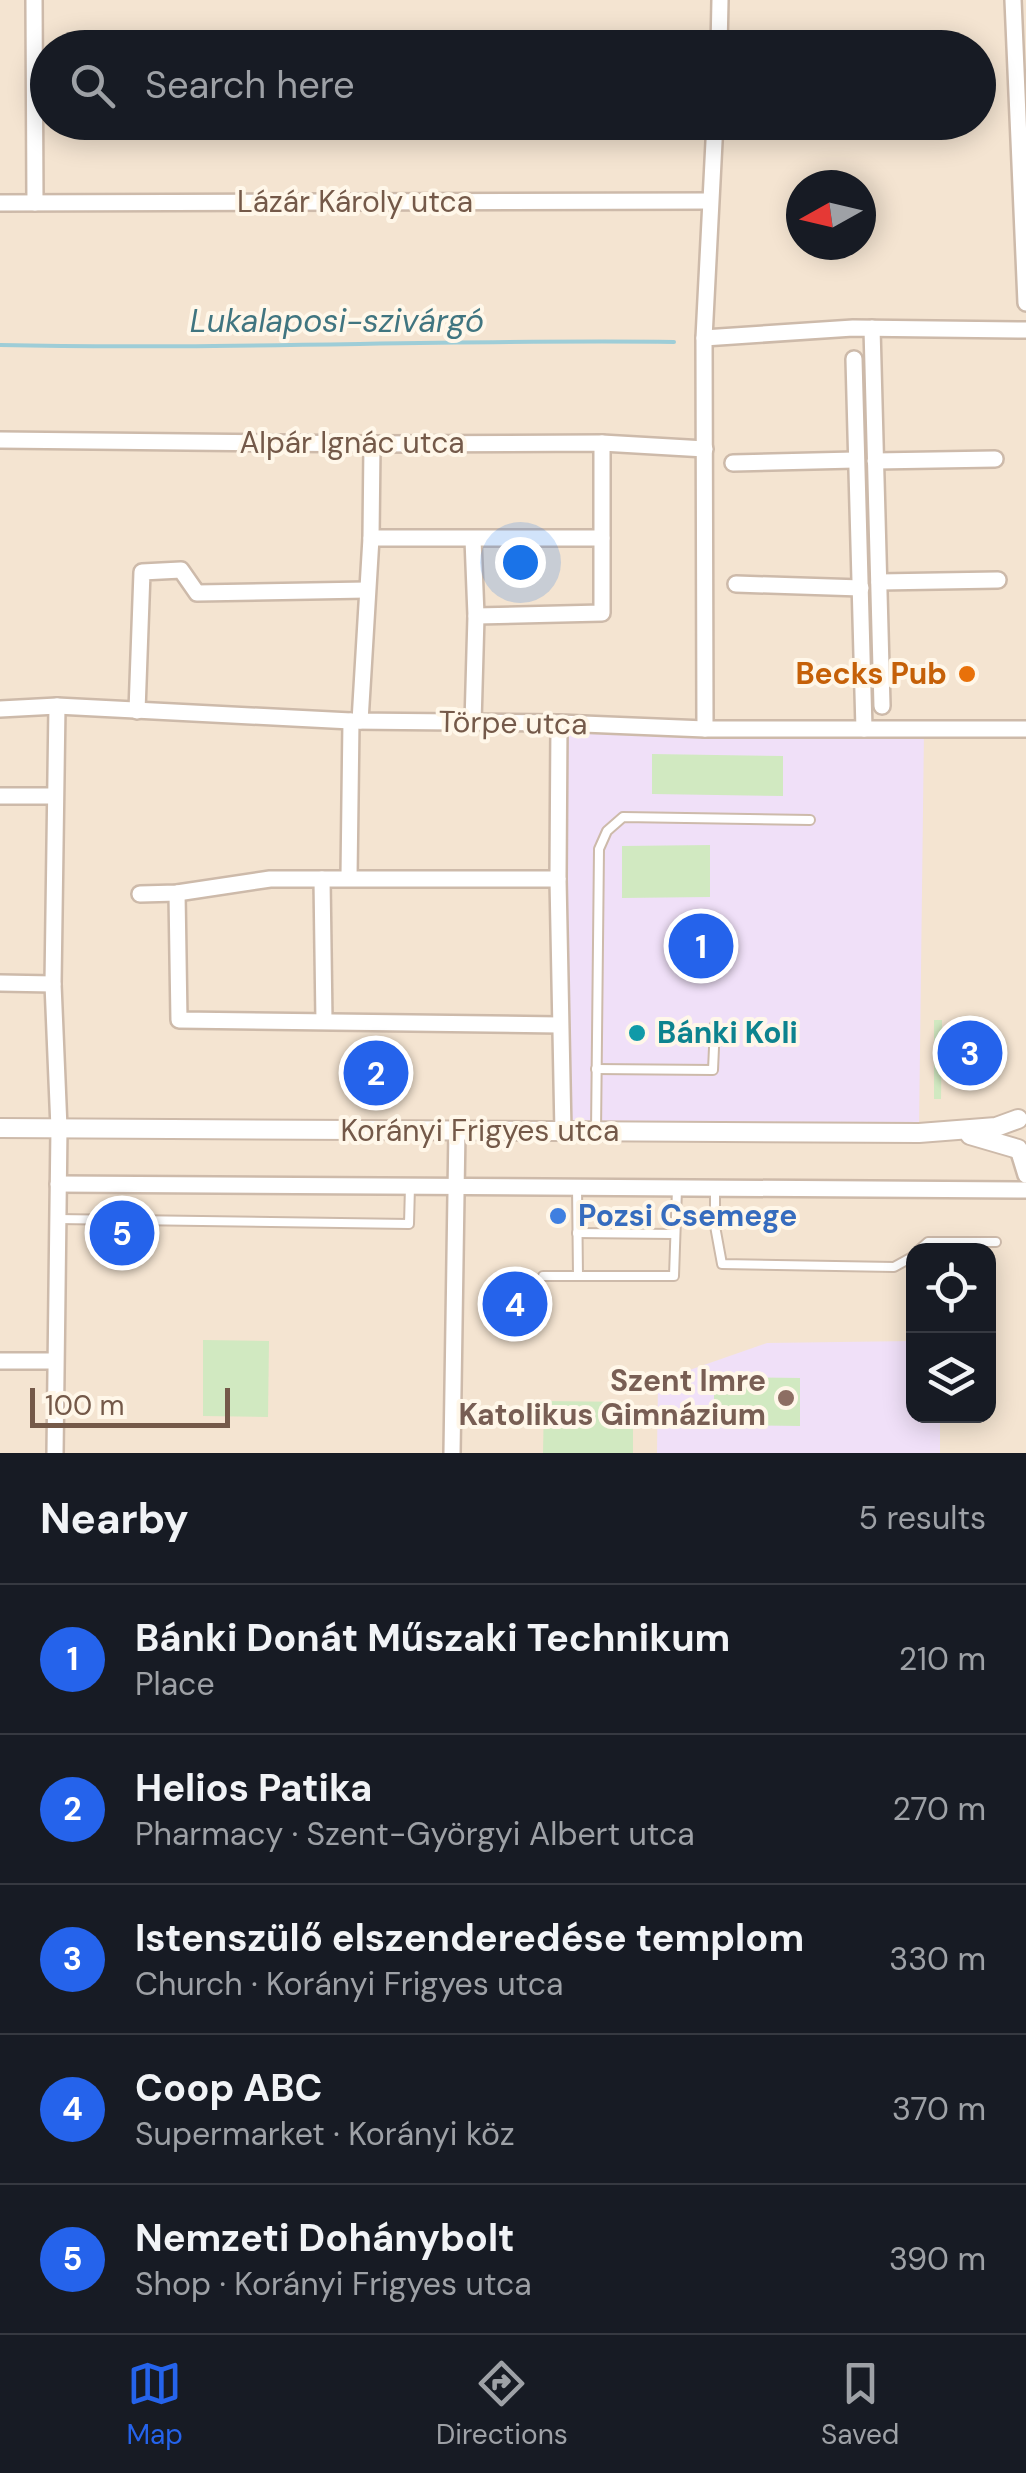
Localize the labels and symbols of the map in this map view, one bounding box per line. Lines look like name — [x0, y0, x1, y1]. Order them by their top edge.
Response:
north arrow — [786, 170, 876, 260]
street label: Lázár Károly utca — [237, 182, 473, 221]
water label: Lukalaposi-szivárgó — [190, 300, 484, 342]
street label: Alpár Ignác utca — [239, 423, 465, 462]
your location — [495, 537, 546, 588]
place label: Becks Pub — [795, 654, 947, 693]
marker: Becks Pub — [956, 663, 978, 685]
street label: Törpe utca — [438, 702, 588, 743]
pin: 1 — [668, 908, 734, 984]
place label: Bánki Koli — [657, 1013, 798, 1052]
pin: 3 — [938, 1016, 1002, 1090]
marker: Bánki Koli — [626, 1022, 648, 1044]
pin: 2 — [344, 1036, 408, 1110]
street label: Korányi Frigyes utca — [341, 1111, 619, 1150]
pin: 5 — [90, 1196, 154, 1270]
place label: Pozsi Csemege — [578, 1196, 797, 1235]
marker: Pozsi Csemege — [547, 1205, 569, 1227]
pin: 4 — [482, 1266, 548, 1342]
place label: Szent Imre Katolikus Gimnázium — [459, 1361, 766, 1434]
scale bar — [30, 1383, 230, 1428]
marker: Szent Imre Katolikus Gimnázium — [775, 1387, 797, 1409]

